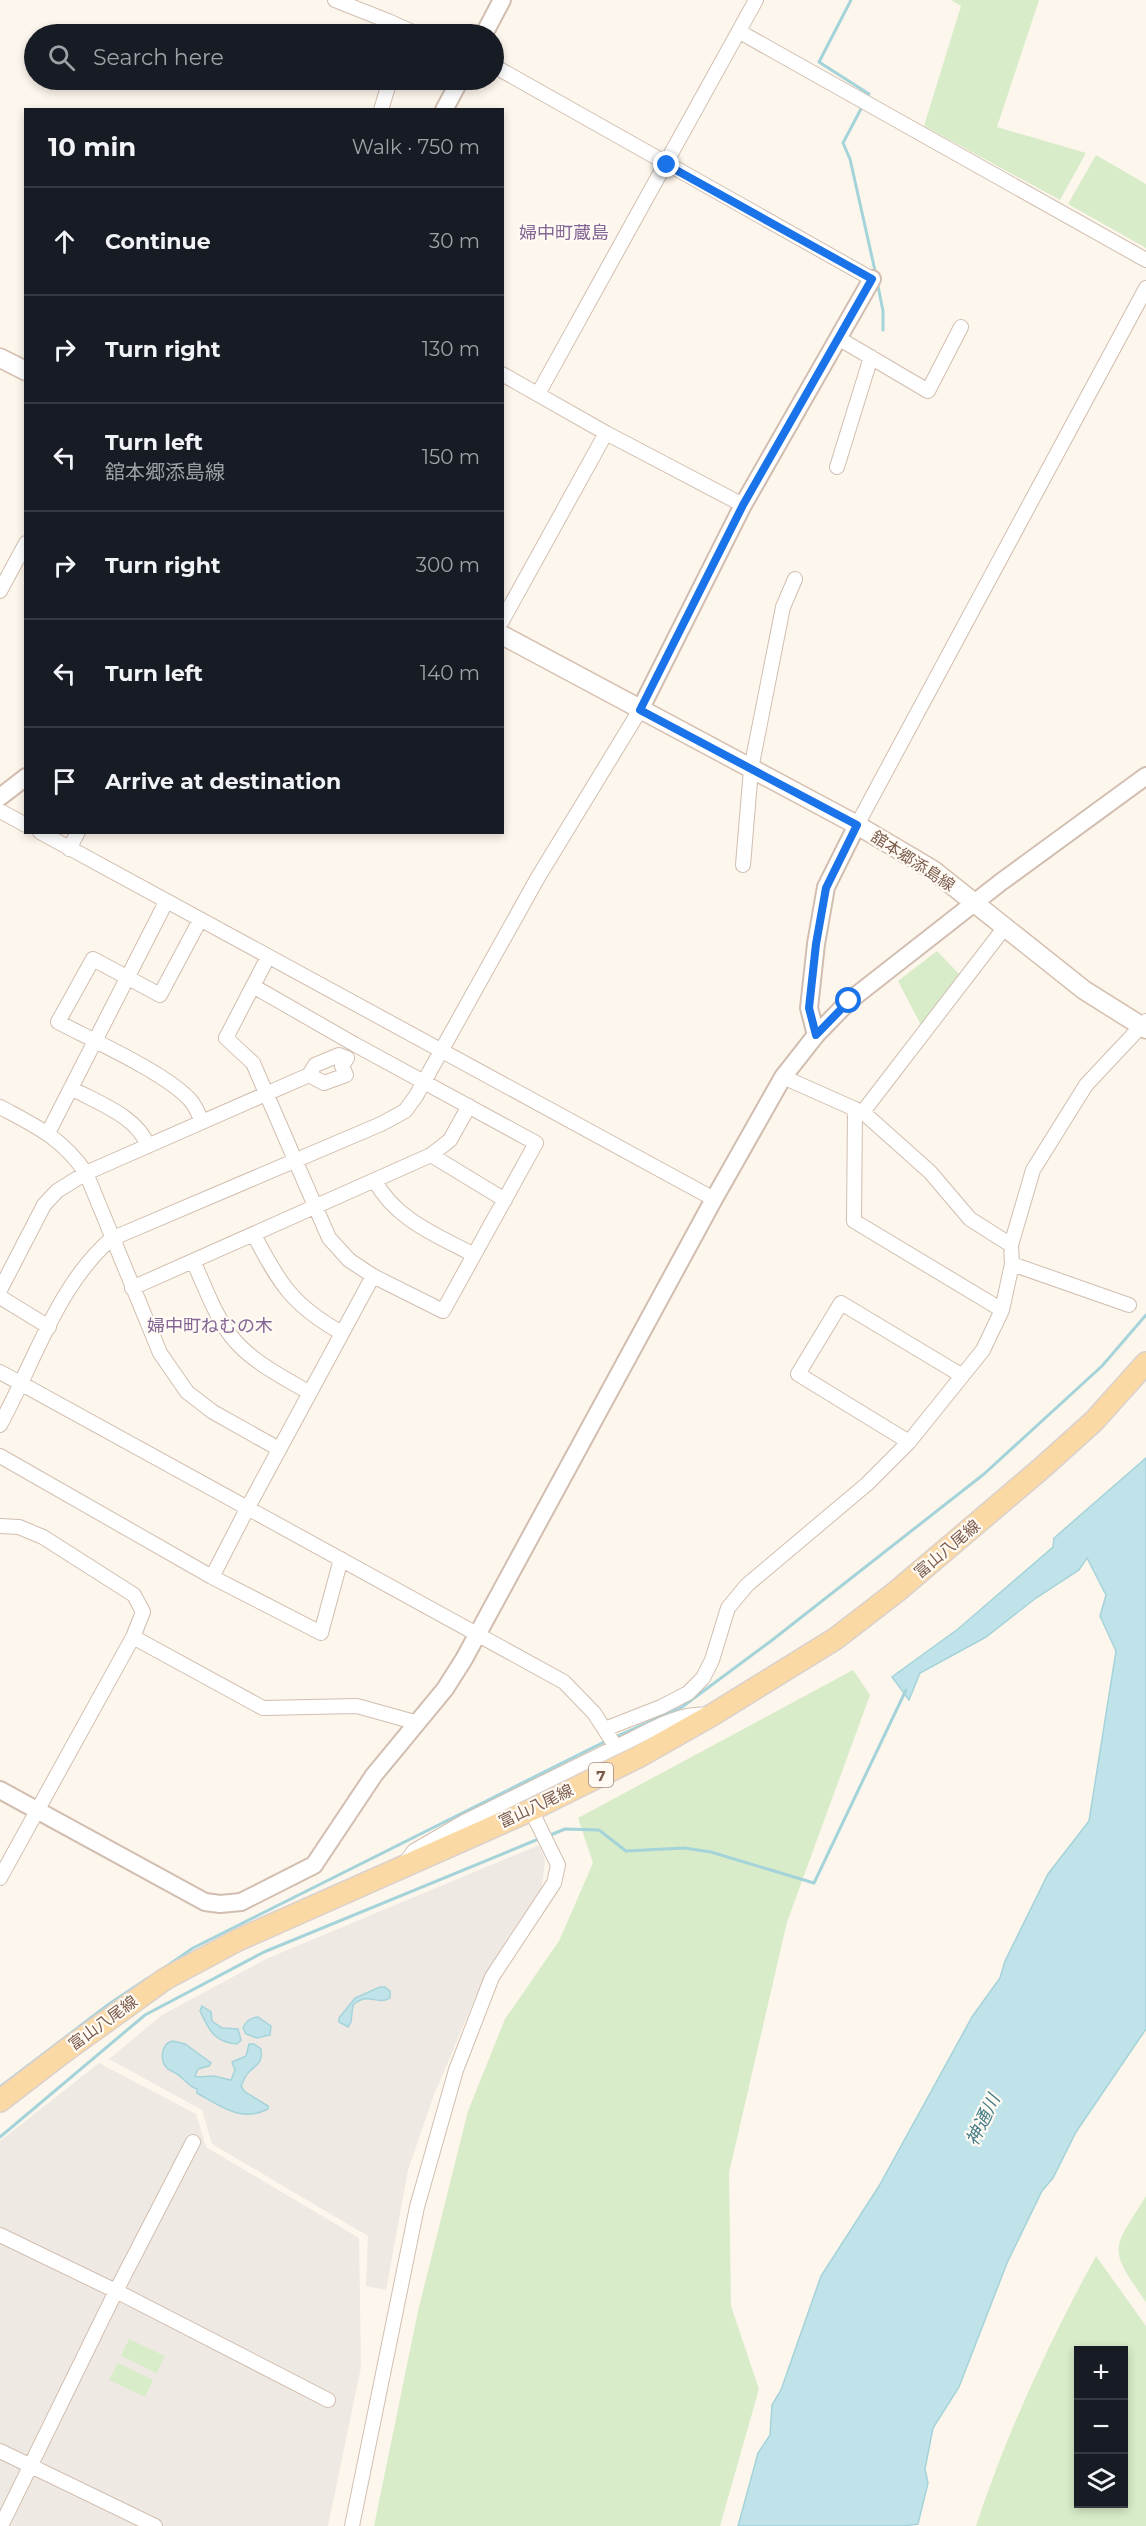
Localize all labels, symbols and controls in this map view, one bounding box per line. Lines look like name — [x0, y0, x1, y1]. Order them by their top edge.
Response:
search box — [24, 24, 504, 90]
icon: search — [45, 41, 78, 74]
text: Search here — [93, 44, 224, 71]
text: 10 min — [48, 131, 136, 163]
text: Walk · 750 m — [352, 135, 480, 159]
route end — [653, 151, 679, 177]
district label: 婦中町蔵島 — [519, 222, 609, 244]
icon: ahead — [48, 225, 81, 258]
text: Continue — [105, 228, 211, 255]
text: 30 m — [429, 229, 480, 253]
icon: right — [48, 333, 81, 366]
text: Turn right — [105, 336, 220, 363]
text: 130 m — [422, 337, 480, 361]
text: Turn left — [105, 429, 203, 456]
icon: left — [48, 441, 81, 474]
text: 150 m — [422, 445, 480, 469]
text: 舘本郷添島線 — [105, 460, 225, 484]
icon: right — [48, 549, 81, 582]
text: Turn right — [105, 552, 220, 579]
text: 300 m — [416, 553, 480, 577]
icon: left — [48, 657, 81, 690]
text: Turn left — [105, 660, 203, 687]
text: 140 m — [420, 661, 480, 685]
icon: arrive — [48, 765, 81, 798]
text: Arrive at destination — [105, 768, 341, 795]
street label: 舘本郷添島線 — [868, 827, 958, 895]
route start — [835, 987, 861, 1013]
district label: 婦中町ねむの木 — [147, 1315, 273, 1337]
street label: 富山八尾線 — [910, 1516, 984, 1582]
road number: 7 — [589, 1763, 613, 1787]
street label: 富山八尾線 — [496, 1780, 576, 1832]
street label: 富山八尾線 — [65, 1992, 141, 2054]
water label: 神通川 — [961, 2089, 1006, 2149]
map controls — [1074, 2346, 1128, 2508]
button: + — [1074, 2346, 1128, 2400]
button: − — [1074, 2400, 1128, 2454]
button: layers — [1074, 2454, 1128, 2508]

